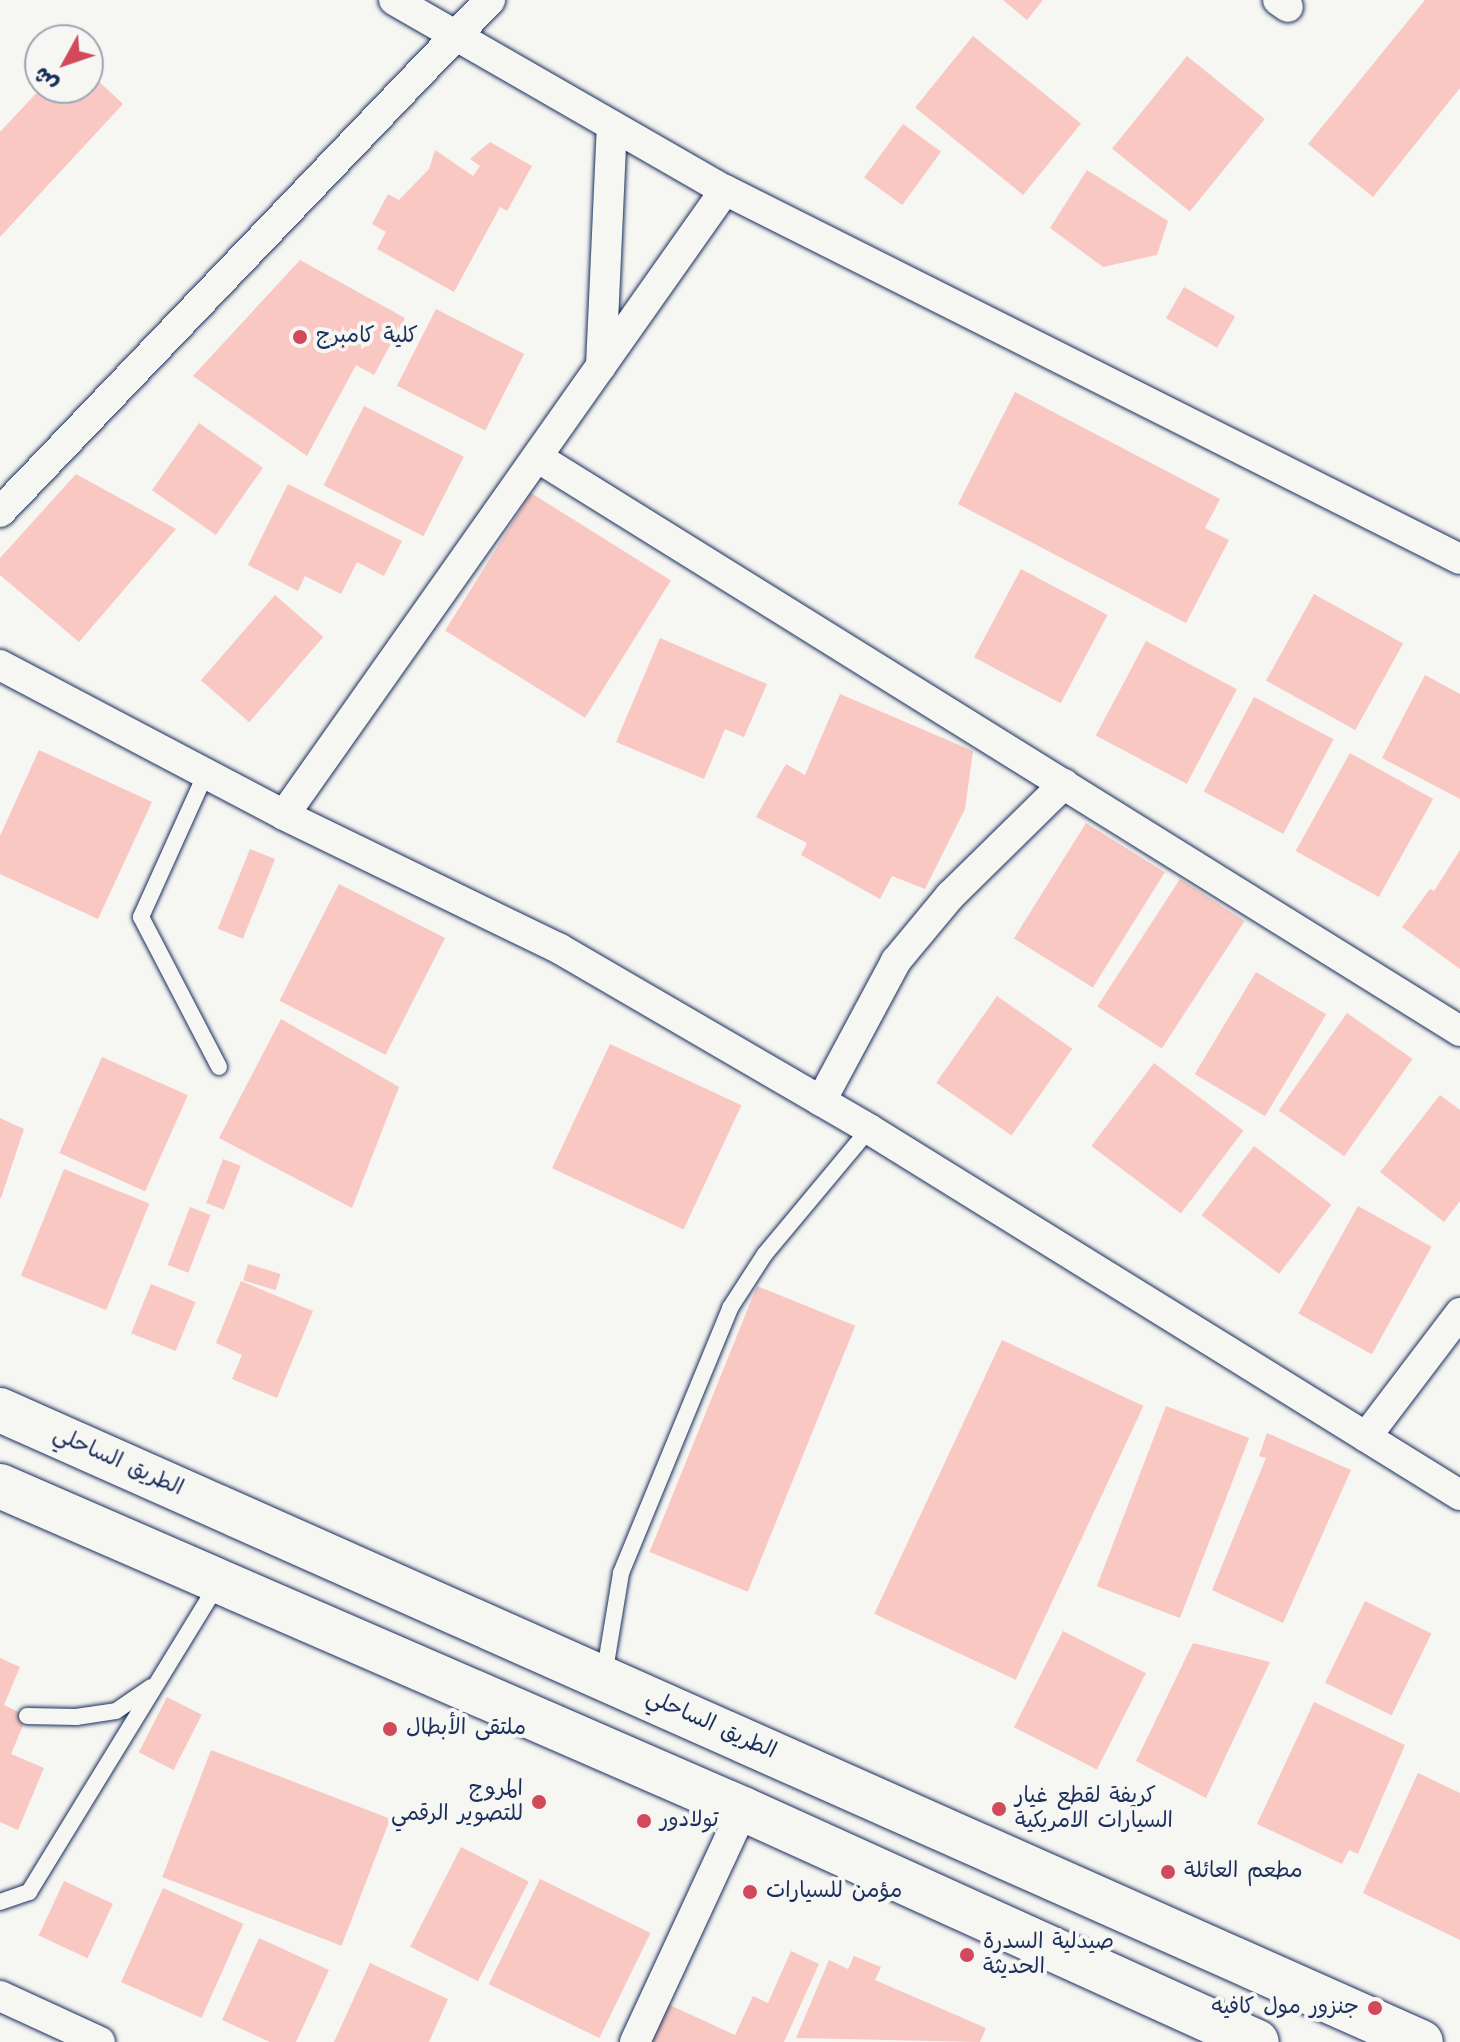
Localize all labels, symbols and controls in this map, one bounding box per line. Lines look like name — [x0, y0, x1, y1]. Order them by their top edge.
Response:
north arrow — [24, 24, 104, 104]
text: ش — [26, 58, 68, 99]
place label: كلية كامبرج — [316, 324, 418, 350]
marker: كلية كامبرج — [291, 328, 309, 346]
street label: الطريق الساحلي — [49, 1422, 187, 1502]
street label: الطريق الساحلي — [642, 1685, 780, 1765]
place label: ملتقى الأبطال — [406, 1716, 526, 1742]
marker: ملتقى الأبطال — [381, 1720, 399, 1738]
place label: المروج للتصوير الرقمي — [391, 1776, 523, 1828]
place label: كريفة لقطع غيار السيارات الامريكية — [1015, 1783, 1173, 1834]
marker: المروج للتصوير الرقمي — [530, 1793, 548, 1811]
marker: كريفة لقطع غيار السيارات الامريكية — [990, 1800, 1008, 1818]
place label: تولادور — [660, 1808, 719, 1834]
marker: تولادور — [635, 1812, 653, 1830]
place label: مطعم العائلة — [1184, 1859, 1303, 1885]
marker: مطعم العائلة — [1159, 1863, 1177, 1881]
place label: مؤمن للسيارات — [766, 1879, 902, 1905]
marker: مؤمن للسيارات — [741, 1883, 759, 1901]
place label: صيدلية السدرة الحديثة — [983, 1929, 1114, 1980]
marker: صيدلية السدرة الحديثة — [958, 1946, 976, 1964]
place label: جنزور مول كافيه — [1212, 1995, 1359, 2021]
marker: جنزور مول كافيه — [1366, 1999, 1384, 2017]

